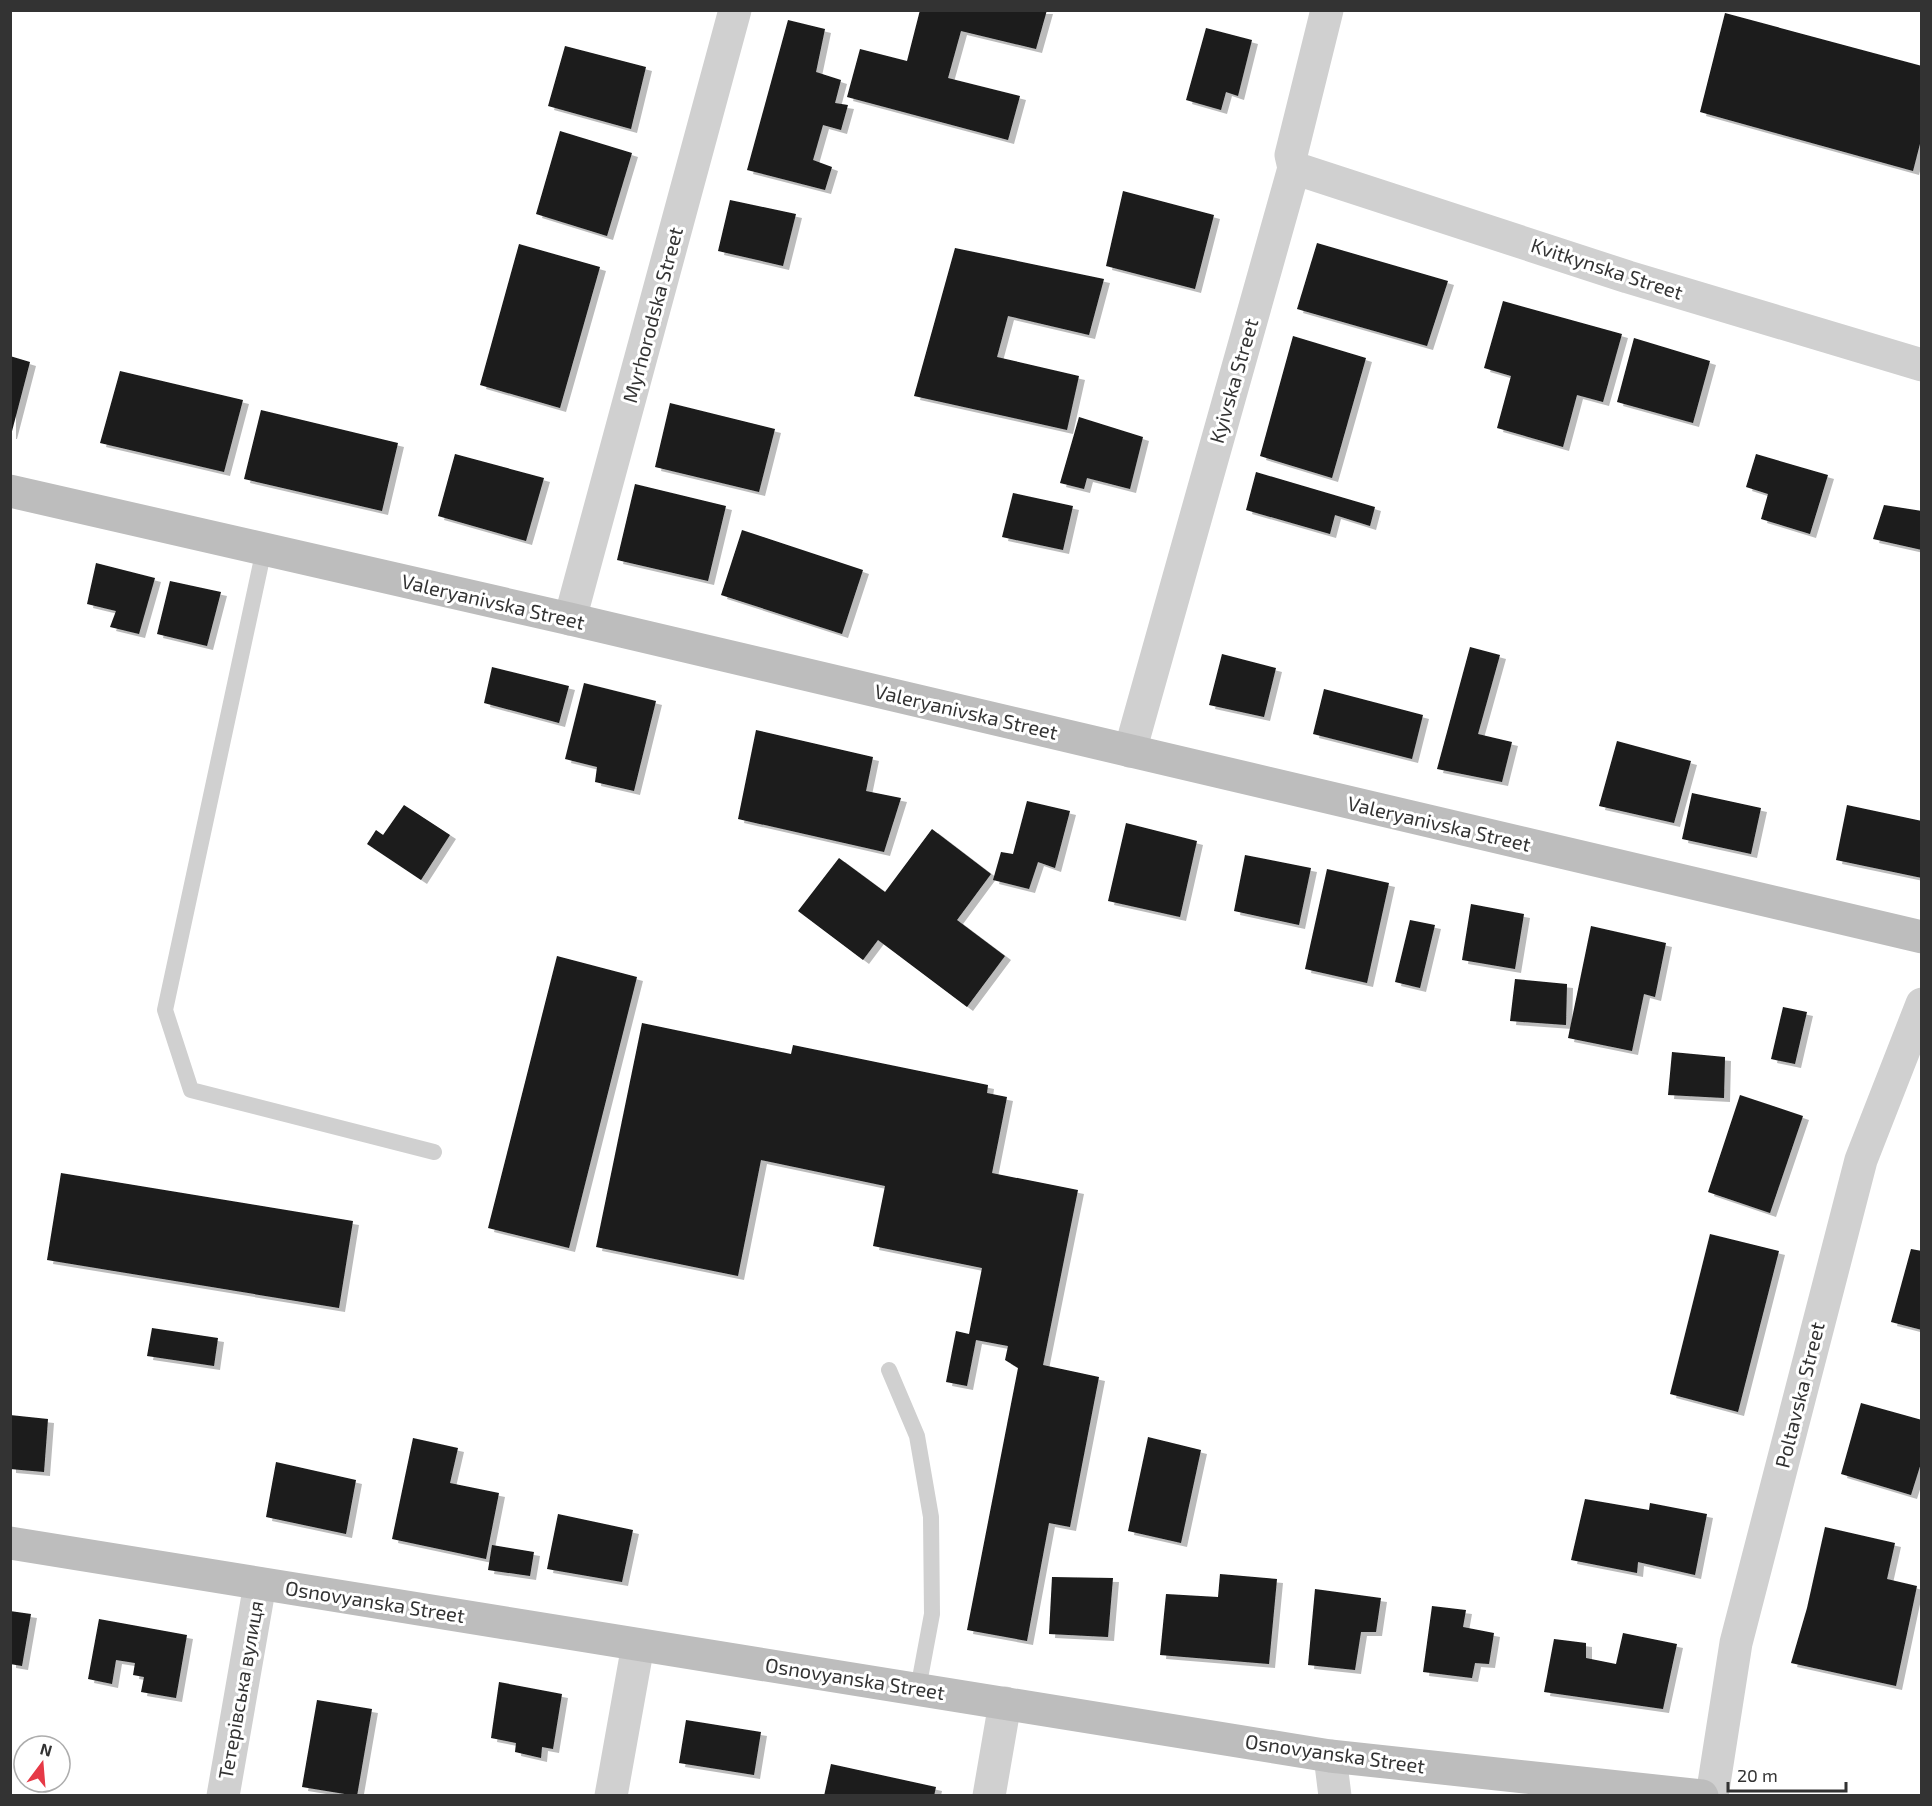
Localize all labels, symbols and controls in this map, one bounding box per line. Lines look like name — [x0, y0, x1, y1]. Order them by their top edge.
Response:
street label: Myrhorodska Street — [617, 224, 687, 405]
street label: Kvitkynska Street — [1528, 232, 1687, 304]
street label: Kyivska Street — [1204, 315, 1262, 446]
street label: Valeryanivska Street — [399, 568, 588, 634]
street label: Valeryanivska Street — [872, 678, 1061, 744]
street label: Valeryanivska Street — [1345, 790, 1534, 856]
street label: Poltavska Street — [1769, 1319, 1829, 1470]
street label: Osnovyanska Street — [284, 1575, 467, 1627]
street label: Тетерівська вулиця — [212, 1599, 269, 1781]
street label: Osnovyanska Street — [764, 1652, 947, 1704]
street label: Osnovyanska Street — [1244, 1729, 1427, 1778]
north arrow — [12, 1734, 72, 1794]
text: N — [38, 1738, 54, 1760]
scale bar — [1728, 1755, 1846, 1793]
text: 20 m — [1737, 1764, 1778, 1786]

